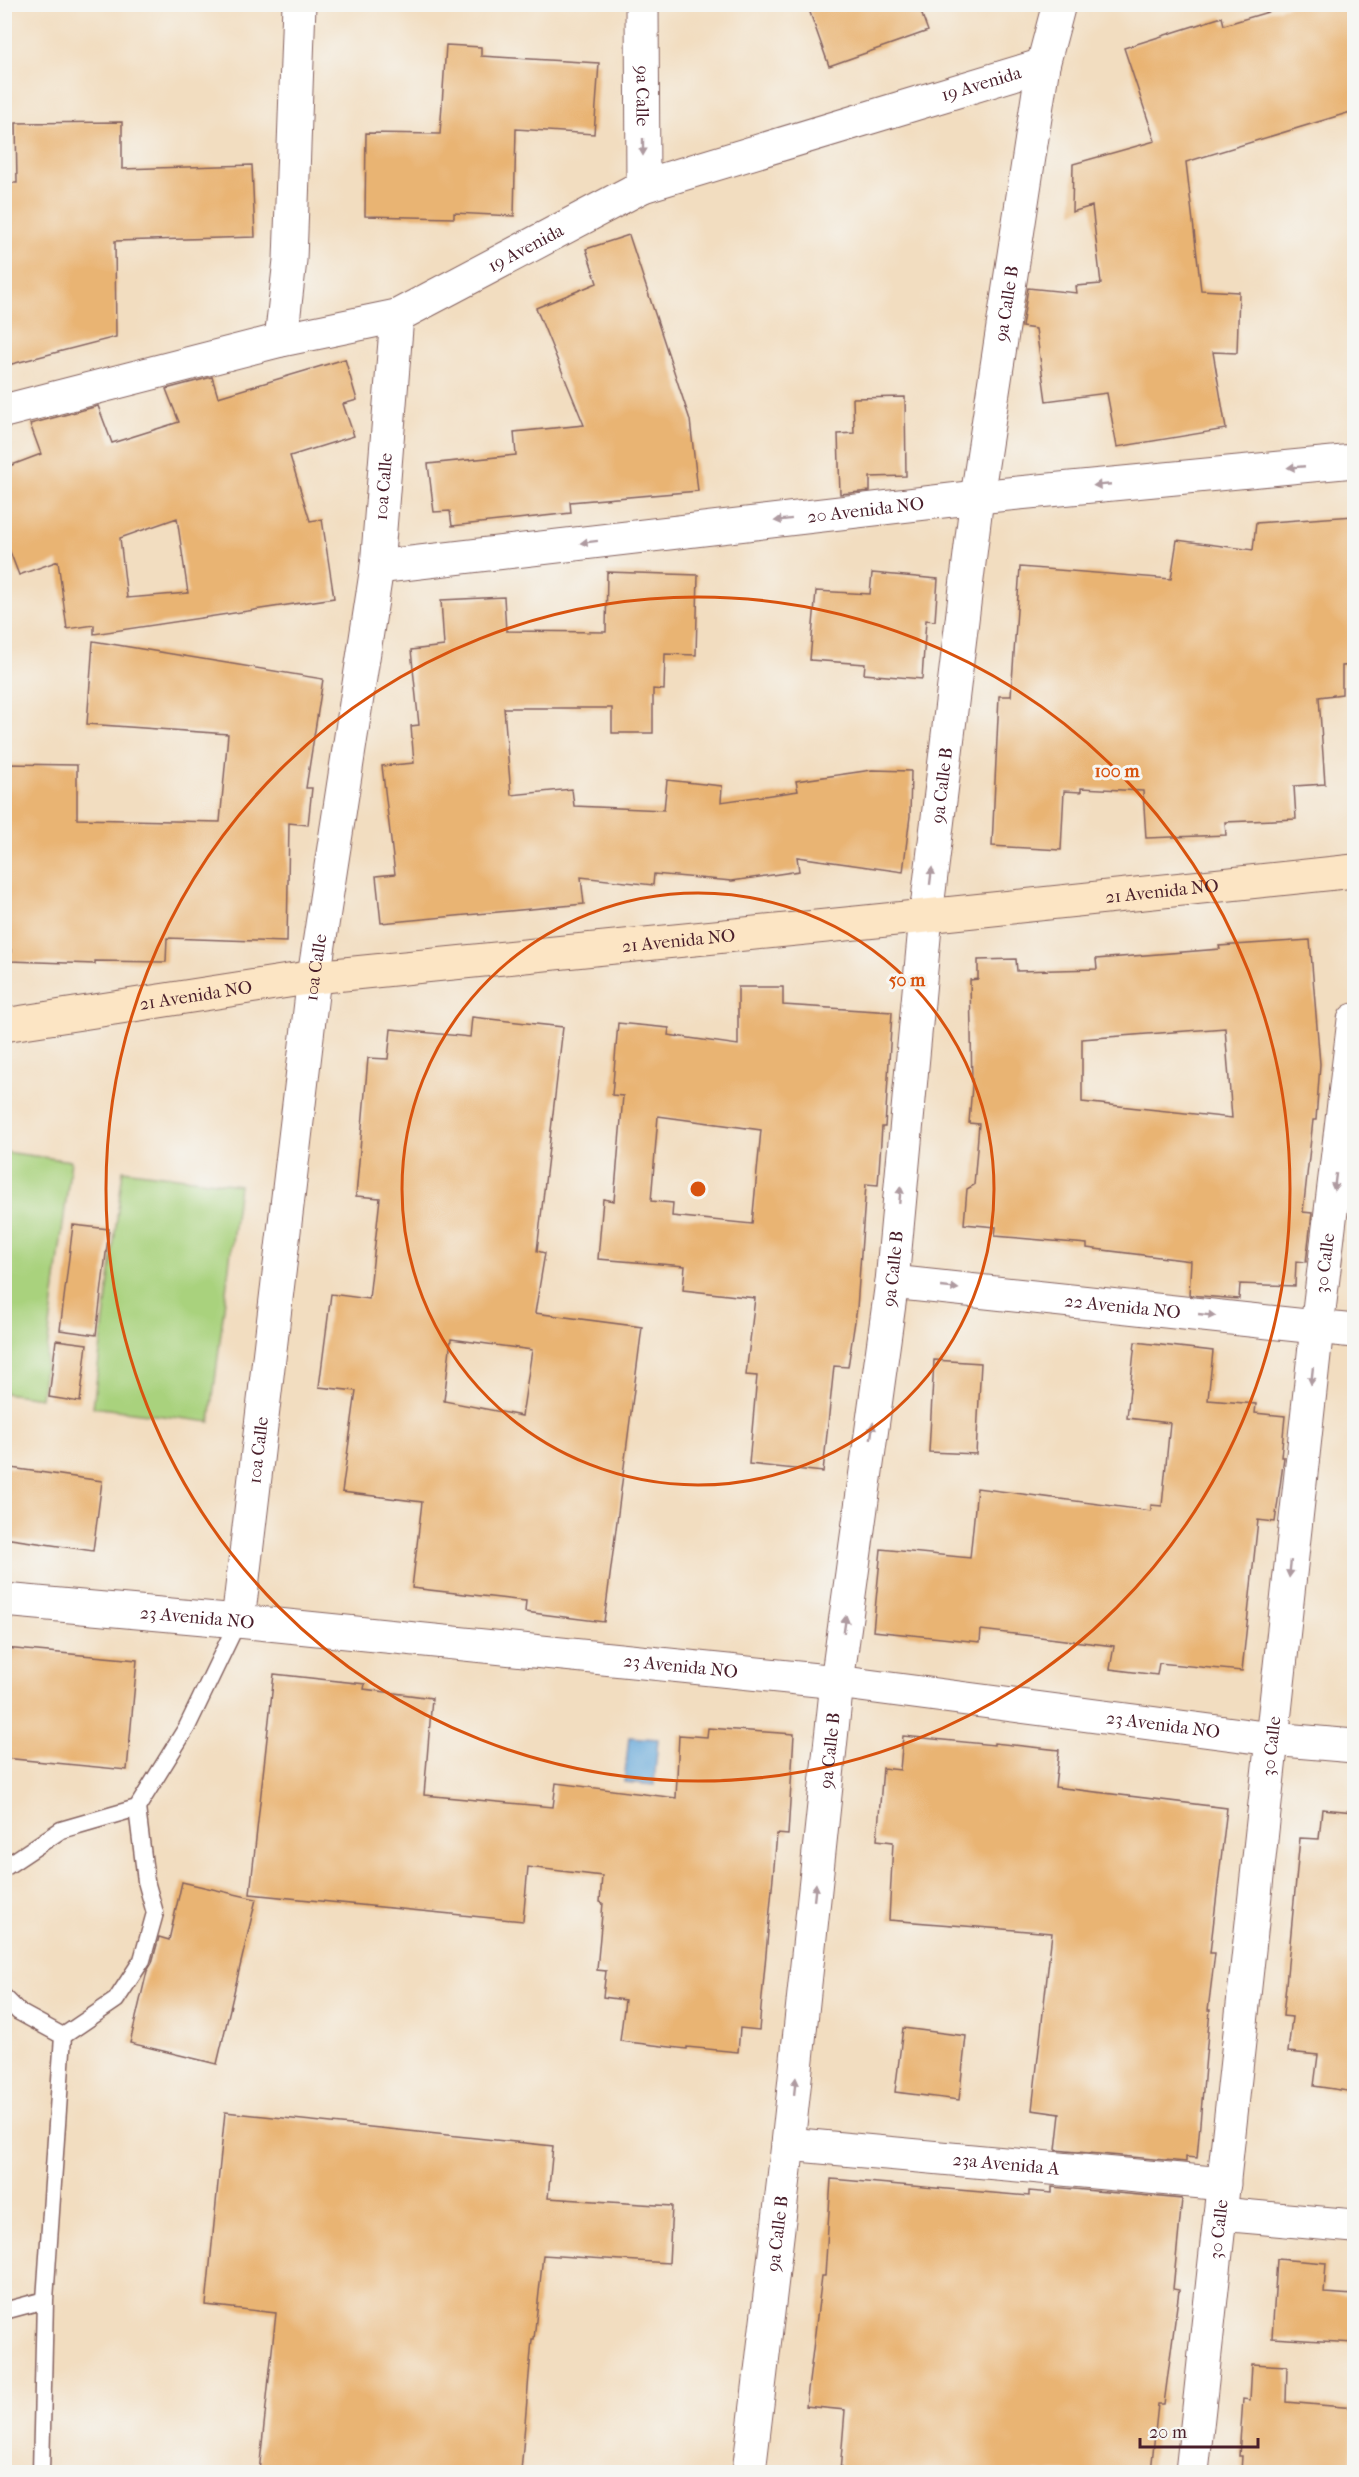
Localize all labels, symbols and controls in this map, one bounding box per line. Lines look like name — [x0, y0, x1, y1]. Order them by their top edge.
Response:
street label: 19 Avenida — [939, 62, 1024, 106]
street label: 9a Calle — [632, 66, 653, 127]
one-way arrow — [638, 137, 648, 156]
street label: 19 Avenida — [484, 219, 568, 277]
street label: 9a Calle B — [990, 264, 1023, 343]
street label: 10a Calle — [370, 452, 397, 521]
one-way arrow — [1287, 462, 1306, 472]
one-way arrow — [1093, 480, 1112, 490]
street label: 20 Avenida NO — [806, 493, 925, 527]
one-way arrow — [773, 515, 792, 525]
one-way arrow — [580, 537, 599, 547]
street label: 9a Calle B — [927, 746, 957, 824]
text: 100 m — [1094, 761, 1141, 782]
one-way arrow — [927, 866, 936, 885]
street label: 21 Avenida NO — [1104, 875, 1220, 908]
street label: 21 Avenida NO — [621, 925, 736, 957]
street label: 10a Calle — [301, 932, 331, 1002]
text: 50 m — [889, 970, 926, 991]
street label: 21 Avenida NO — [138, 976, 254, 1014]
one-way arrow — [1330, 1172, 1339, 1191]
centre of rings — [688, 1179, 708, 1199]
one-way arrow — [895, 1186, 905, 1205]
street label: 9a Calle B — [878, 1230, 907, 1308]
street label: 30 Calle — [1311, 1232, 1339, 1294]
one-way arrow — [941, 1283, 960, 1293]
street label: 22 Avenida NO — [1064, 1290, 1182, 1323]
one-way arrow — [1197, 1311, 1216, 1320]
one-way arrow — [1307, 1366, 1316, 1385]
street label: 10a Calle — [244, 1415, 273, 1485]
one-way arrow — [867, 1421, 876, 1440]
one-way arrow — [1285, 1560, 1295, 1579]
street label: 23 Avenida NO — [139, 1602, 255, 1633]
one-way arrow — [841, 1614, 850, 1633]
street label: 23 Avenida NO — [623, 1650, 739, 1682]
street label: 23 Avenida NO — [1105, 1707, 1221, 1743]
street label: 9a Calle B — [815, 1711, 844, 1790]
street label: 30 Calle — [1258, 1715, 1285, 1777]
one-way arrow — [810, 1882, 820, 1901]
one-way arrow — [790, 2076, 799, 2095]
street label: 23a Avenida A — [952, 2149, 1061, 2179]
street label: 9a Calle B — [762, 2194, 792, 2273]
street label: 30 Calle — [1205, 2198, 1232, 2261]
scale bar — [1140, 2411, 1258, 2449]
text: 20 m — [1149, 2422, 1187, 2443]

